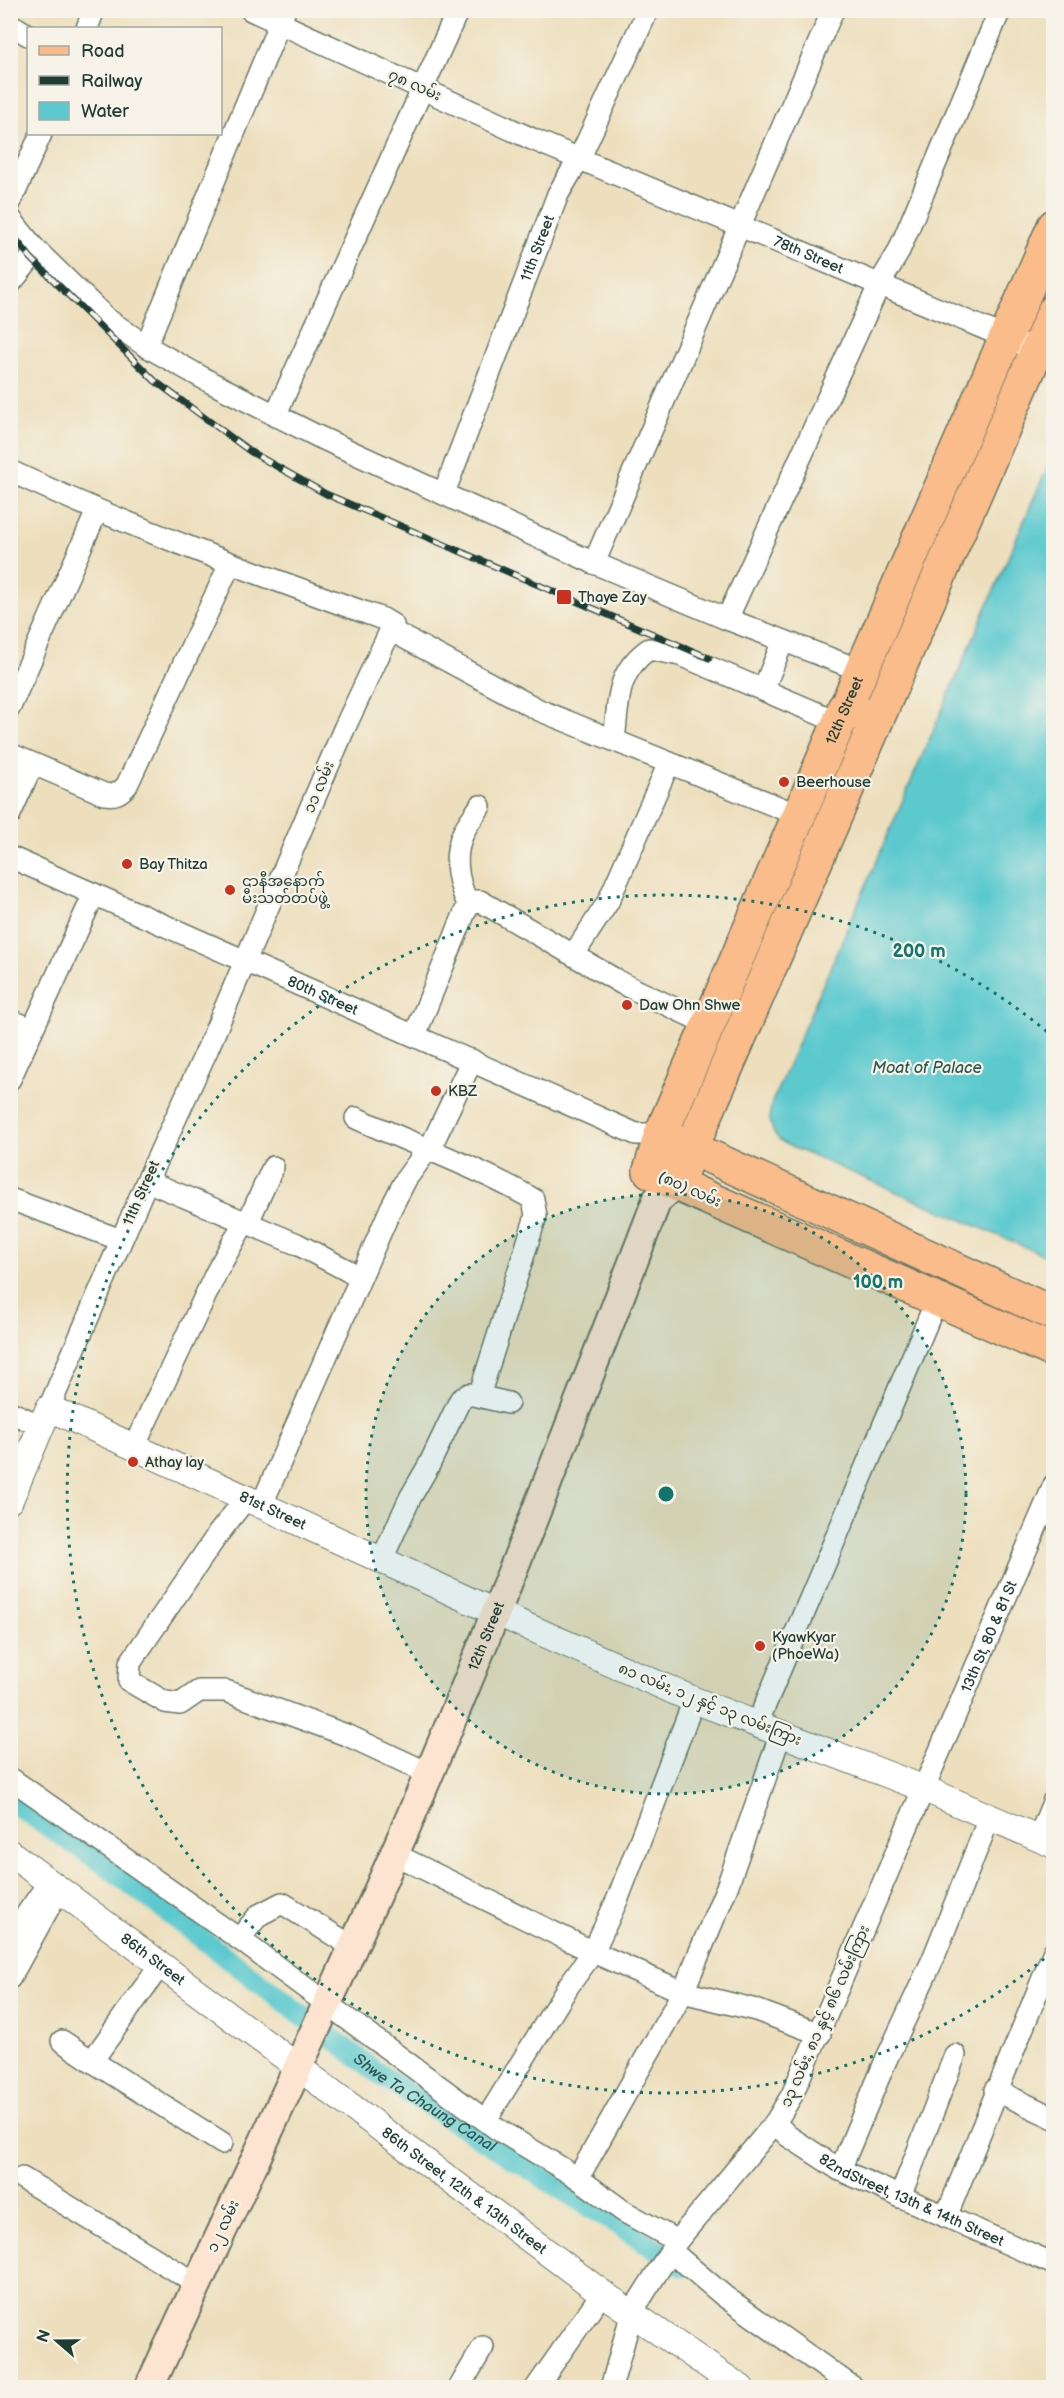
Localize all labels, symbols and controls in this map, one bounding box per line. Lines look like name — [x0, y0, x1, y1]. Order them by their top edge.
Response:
legend — [27, 27, 222, 135]
text: Road — [81, 41, 125, 62]
street label: ၇၈ လမ်း — [385, 65, 445, 107]
text: Railway — [81, 71, 143, 92]
text: Water — [81, 101, 129, 122]
street label: 11th Street — [517, 212, 559, 284]
street label: 78th Street — [771, 232, 847, 278]
marker: Thaye Zay — [555, 588, 573, 606]
place label: Thaye Zay — [578, 588, 647, 607]
street label: 12th Street — [822, 673, 868, 748]
street label: ၁၁ လမ်း — [299, 758, 339, 816]
place label: Beerhouse — [796, 773, 871, 792]
marker: Beerhouse — [777, 775, 791, 789]
place label: Bay Thitza — [139, 855, 208, 874]
marker: Bay Thitza — [120, 857, 134, 871]
place label: ဌာနီအနောက် မီးသတ်တပ်ဖွဲ့ — [242, 871, 330, 909]
marker: ဌာနီအနောက် မီးသတ်တပ်ဖွဲ့ — [223, 883, 237, 897]
text: 200 m — [892, 941, 946, 962]
street label: 80th Street — [284, 972, 361, 1020]
place label: Daw Ohn Shwe — [639, 996, 740, 1015]
marker: Daw Ohn Shwe — [620, 998, 634, 1012]
water label: Moat of Palace — [872, 1059, 982, 1078]
place label: KBZ — [448, 1082, 478, 1101]
marker: KBZ — [429, 1084, 443, 1098]
street label: 11th Street — [119, 1157, 164, 1229]
street label: (၈၀) လမ်း — [655, 1166, 725, 1212]
text: 100 m — [853, 1272, 903, 1293]
place label: Athay lay — [145, 1453, 204, 1472]
marker: Athay lay — [126, 1455, 140, 1469]
centre of rings — [656, 1484, 676, 1504]
street label: 81st Street — [236, 1487, 309, 1535]
street label: 13th St, 80 & 81 St — [957, 1578, 1022, 1696]
street label: 12th Street — [464, 1599, 509, 1674]
place label: KyawKyar (PhoeWa) — [772, 1628, 839, 1664]
marker: KyawKyar (PhoeWa) — [753, 1639, 767, 1653]
street label: ၈၁ လမ်း, ၁၂ နှင့် ၁၃ လမ်းကြား — [615, 1658, 805, 1752]
street label: ၁၃ လမ်း, ၈၁ နှင့် ၈၆ လမ်းကြား — [776, 1922, 876, 2111]
street label: 86th Street — [116, 1929, 189, 1990]
water label: Shwe Ta Chaung Canal — [349, 2050, 500, 2157]
street label: 86th Street, 12th & 13th Street — [378, 2123, 551, 2259]
street label: 82ndStreet, 13th & 14th Street — [815, 2150, 1007, 2251]
street label: ၁၂ လမ်း — [202, 2197, 246, 2256]
north arrow — [27, 2311, 87, 2371]
text: N — [33, 2327, 55, 2345]

